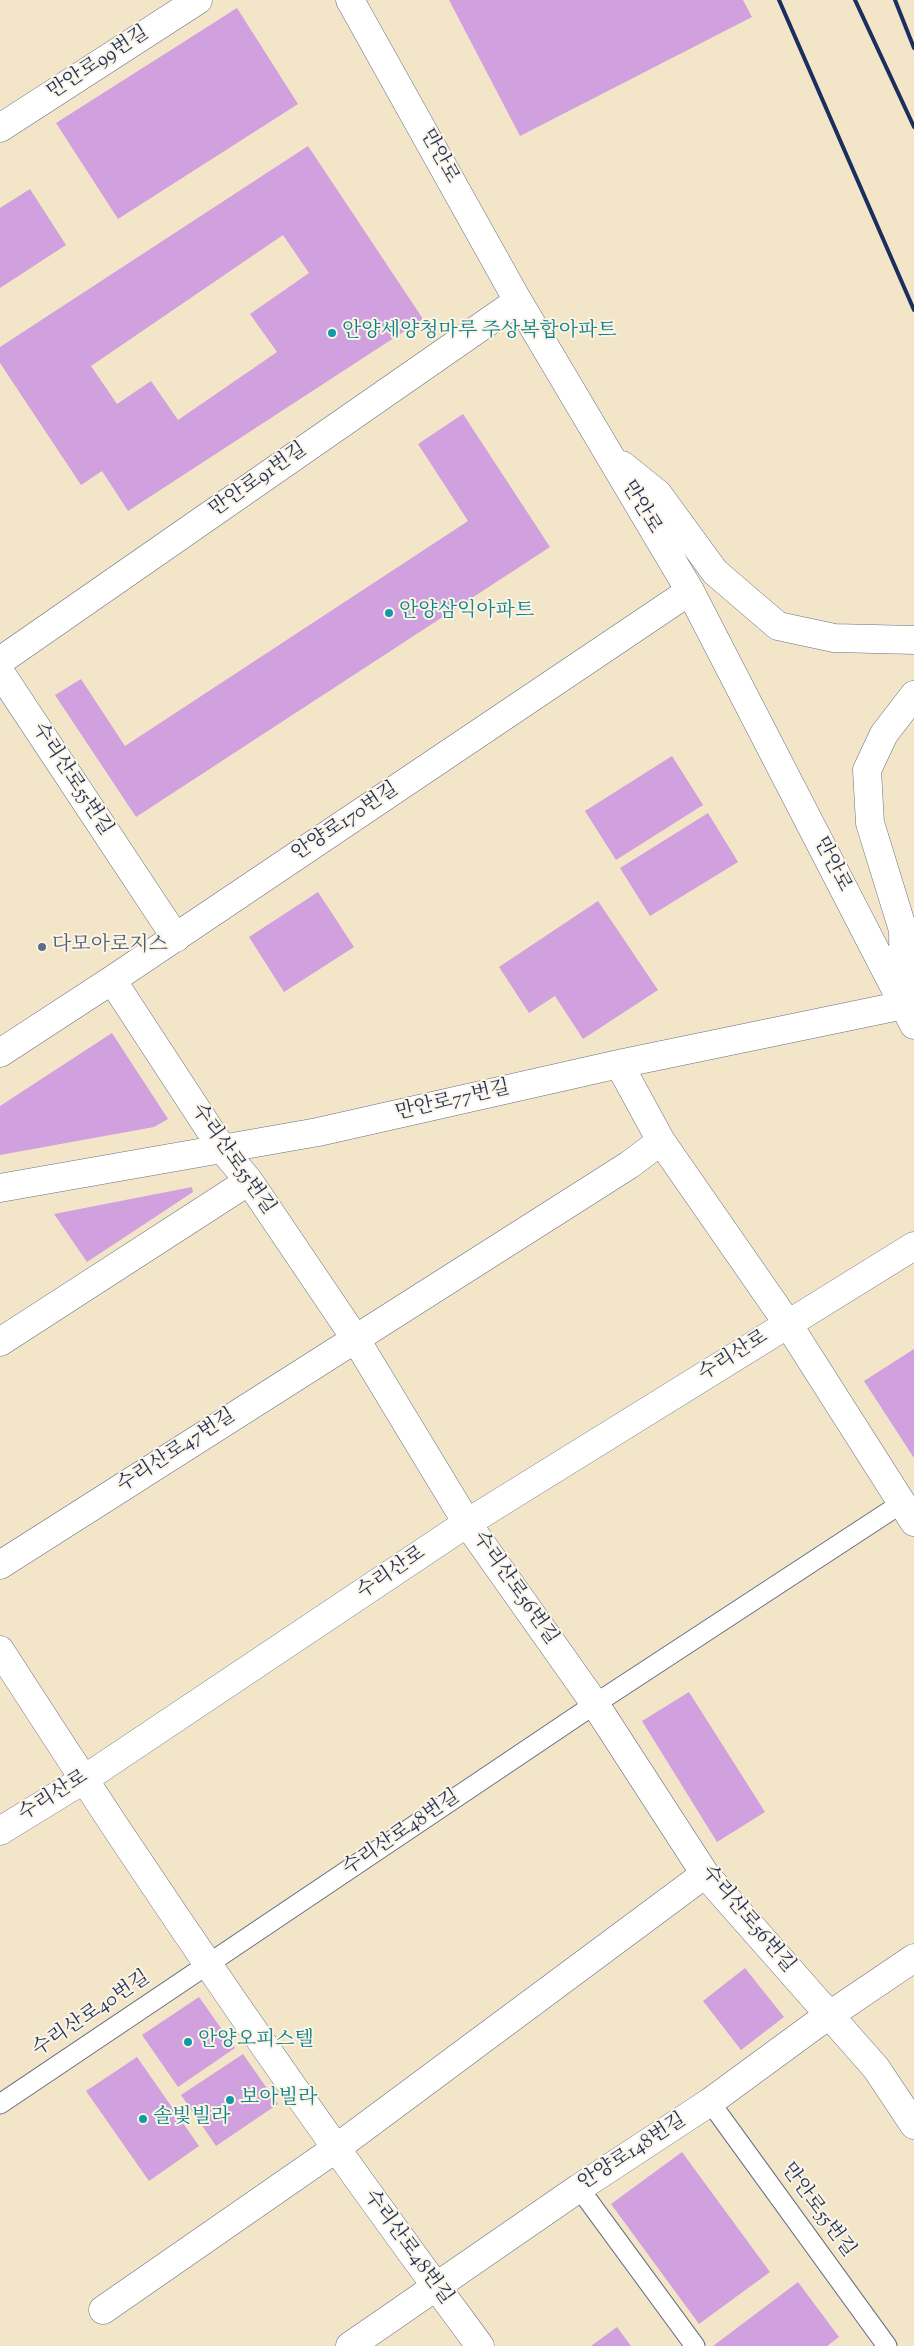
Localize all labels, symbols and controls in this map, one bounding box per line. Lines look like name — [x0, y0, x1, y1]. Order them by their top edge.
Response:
street label: 만안로99번길 — [44, 22, 154, 106]
street label: 만안로 — [413, 126, 463, 188]
place label: 안양세양청마루 주상복합아파트 — [342, 321, 617, 345]
marker: 안양세양청마루 주상복합아파트 — [326, 327, 338, 339]
street label: 만안로91번길 — [206, 439, 312, 523]
street label: 만안로 — [615, 477, 665, 539]
place label: 안양삼익아파트 — [399, 601, 534, 625]
marker: 안양삼익아파트 — [383, 607, 395, 619]
street label: 수리산로55번길 — [26, 719, 116, 841]
street label: 안양로170번길 — [288, 778, 404, 868]
street label: 만안로 — [807, 834, 855, 896]
place label: 다모아로지스 — [52, 935, 168, 959]
marker: 다모아로지스 — [36, 941, 48, 953]
street label: 만안로77번길 — [393, 1077, 513, 1127]
street label: 수리산로55번길 — [185, 1100, 279, 1220]
street label: 수리산로 — [695, 1326, 773, 1388]
street label: 수리산로47번길 — [113, 1405, 241, 1499]
street label: 수리산로56번길 — [466, 1528, 562, 1650]
street label: 수리산로 — [353, 1542, 431, 1606]
street label: 수리산로 — [15, 1766, 93, 1828]
street label: 수리산로48번길 — [339, 1786, 465, 1882]
street label: 수리산로56번길 — [695, 1861, 799, 1979]
street label: 수리산로40번길 — [29, 1967, 155, 2063]
place label: 안양오피스텔 — [198, 2030, 314, 2054]
marker: 안양오피스텔 — [182, 2036, 194, 2048]
place label: 보아빌라 — [240, 2088, 317, 2112]
marker: 보아빌라 — [224, 2094, 236, 2106]
place label: 솔빛빌라 — [153, 2107, 230, 2131]
street label: 안양로148번길 — [575, 2109, 691, 2197]
marker: 솔빛빌라 — [137, 2113, 149, 2125]
street label: 만안로55번길 — [775, 2159, 859, 2263]
street label: 수리산로48번길 — [357, 2186, 457, 2310]

